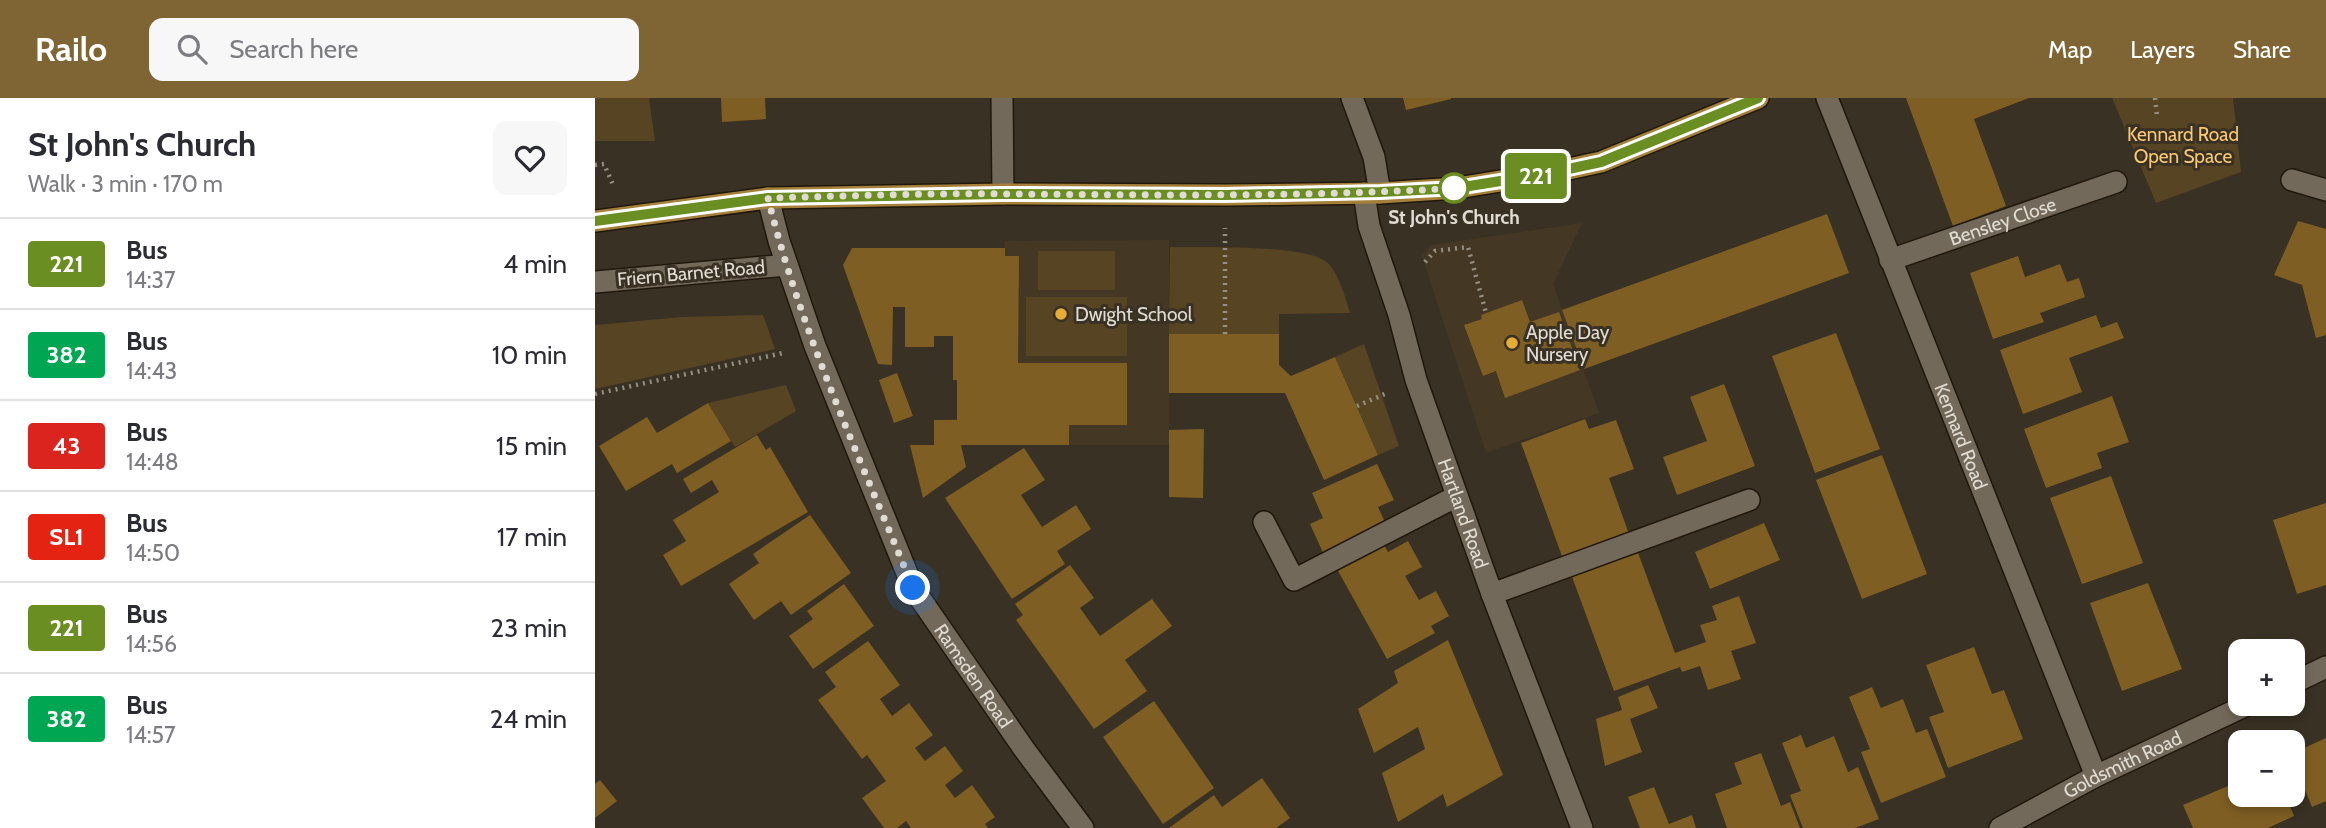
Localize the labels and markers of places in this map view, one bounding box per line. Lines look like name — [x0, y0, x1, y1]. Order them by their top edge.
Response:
marker: St John's Church — [1439, 173, 1469, 203]
place label: St John's Church — [1388, 206, 1520, 229]
place label: Dwight School — [1075, 303, 1193, 326]
marker: Dwight School — [1053, 306, 1069, 322]
place label: Apple Day Nursery — [1526, 321, 1610, 366]
marker: Apple Day Nursery — [1504, 335, 1520, 351]

